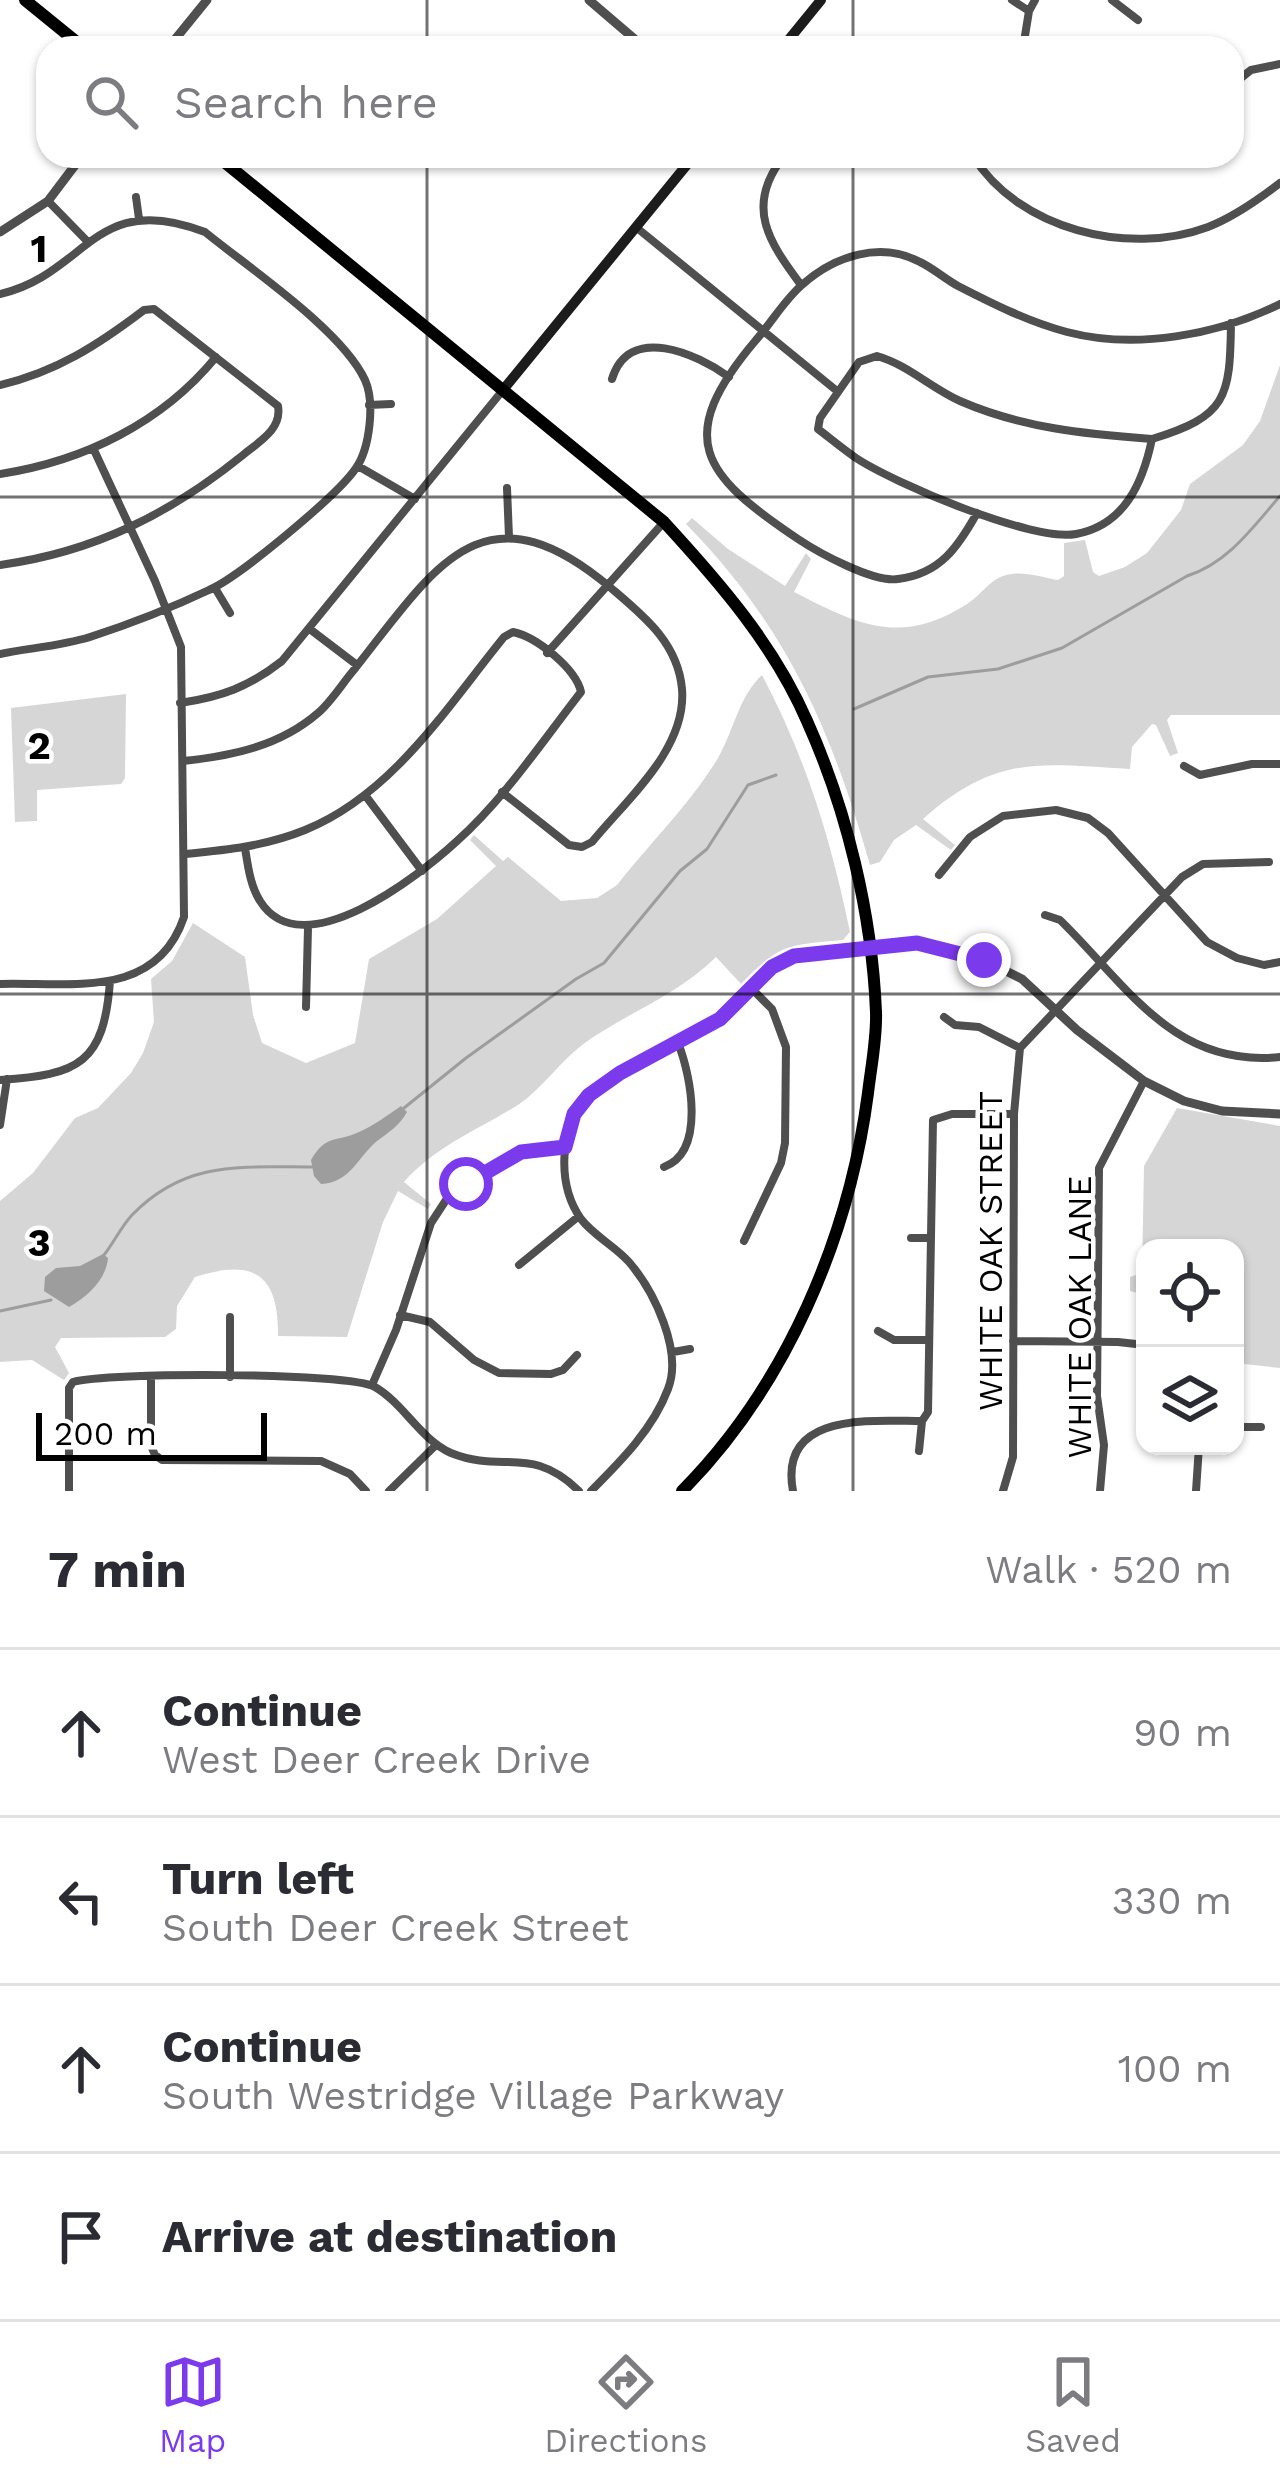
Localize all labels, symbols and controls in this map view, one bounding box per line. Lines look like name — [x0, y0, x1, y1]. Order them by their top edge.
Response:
search box — [36, 36, 1244, 168]
icon: search — [78, 69, 144, 135]
text: Search here — [174, 76, 438, 129]
text: 1 — [31, 226, 47, 271]
text: 2 — [27, 723, 51, 768]
route end — [957, 933, 1011, 987]
street label: WHITE OAK STREET — [971, 1091, 1010, 1411]
route start — [439, 1157, 493, 1211]
street label: WHITE OAK LANE — [1060, 1176, 1099, 1458]
text: 3 — [27, 1220, 51, 1265]
map controls — [1136, 1239, 1244, 1455]
button: locate — [1136, 1239, 1244, 1347]
button: layers — [1136, 1347, 1244, 1455]
scale bar — [36, 1407, 267, 1460]
text: 200 m — [54, 1414, 157, 1453]
text: 7 min — [48, 1540, 187, 1599]
text: Walk · 520 m — [985, 1547, 1232, 1592]
text: Continue — [162, 1684, 362, 1737]
icon: ahead — [48, 1700, 114, 1766]
text: 90 m — [1133, 1710, 1232, 1755]
text: West Deer Creek Drive — [162, 1737, 591, 1782]
text: Turn left — [162, 1852, 354, 1905]
icon: left — [48, 1868, 114, 1934]
text: 330 m — [1112, 1878, 1232, 1923]
text: South Deer Creek Street — [162, 1905, 629, 1950]
text: Continue — [162, 2020, 362, 2073]
icon: ahead — [48, 2036, 114, 2102]
text: 100 m — [1118, 2046, 1232, 2091]
text: South Westridge Village Parkway — [162, 2073, 784, 2118]
icon: arrive — [48, 2204, 114, 2270]
text: Arrive at destination — [162, 2210, 617, 2263]
tab: Map — [159, 2349, 226, 2460]
tab: Directions — [544, 2349, 707, 2460]
tab: Saved — [1025, 2349, 1121, 2460]

